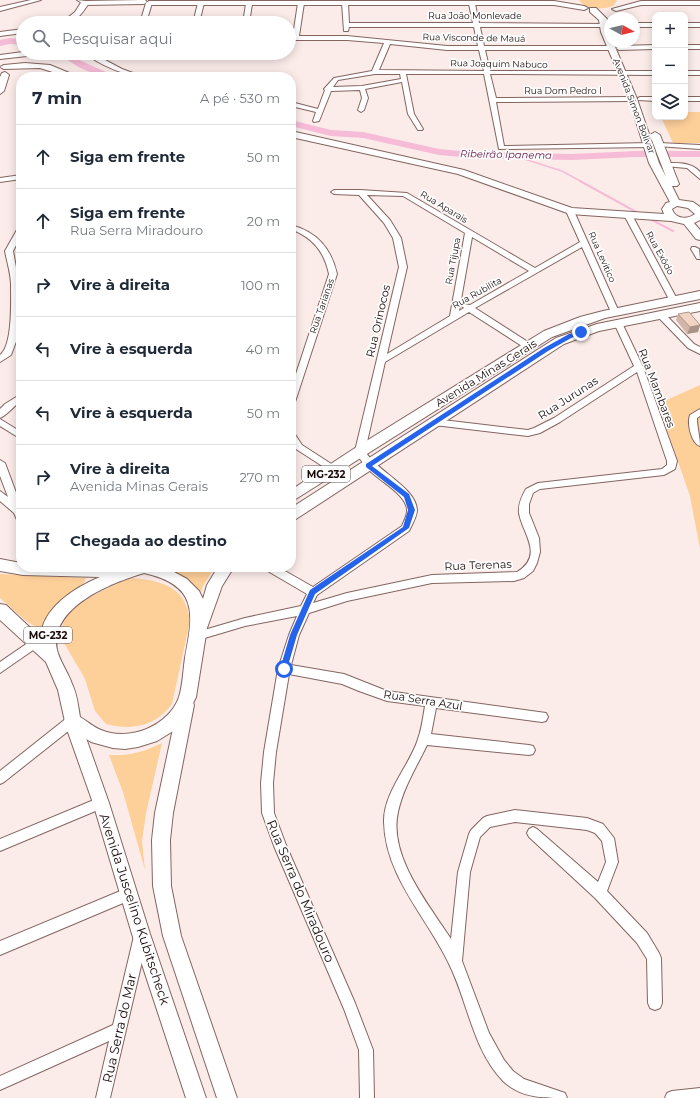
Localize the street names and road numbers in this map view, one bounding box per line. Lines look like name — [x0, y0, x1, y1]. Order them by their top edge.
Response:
street label: Rua João Monlevade — [428, 10, 522, 21]
street label: Rua Visconde de Mauá — [422, 31, 526, 44]
street label: Rua Joaquim Nabuco — [450, 57, 548, 70]
street label: Avenida Simon Bolivar — [611, 57, 658, 155]
street label: Rua Dom Pedro I — [524, 85, 602, 96]
street label: Rua Aparais — [419, 188, 471, 225]
street label: Rua Exôdo — [644, 229, 677, 277]
street label: Rua Levitico — [586, 230, 619, 284]
street label: Rua Tijupa — [443, 236, 462, 285]
street label: Rua Rubilita — [450, 274, 503, 311]
street label: Rua Tarianas — [307, 276, 336, 335]
street label: Rua Orinocos — [363, 283, 393, 359]
street label: Avenida Minas Gerais — [433, 336, 540, 410]
street label: Rua Mambares — [635, 346, 679, 430]
street label: Rua Jurunas — [535, 373, 601, 423]
road number: MG-232 — [302, 466, 350, 482]
street label: Rua Terenas — [444, 557, 512, 573]
road number: MG-232 — [24, 627, 72, 643]
street label: Rua Serra Azul — [383, 687, 463, 713]
street label: Avenida Juscelino Kubitscheck — [96, 811, 174, 1007]
street label: Rua Serra do Miradouro — [264, 817, 338, 965]
street label: Rua Serra do Mar — [99, 972, 139, 1084]

